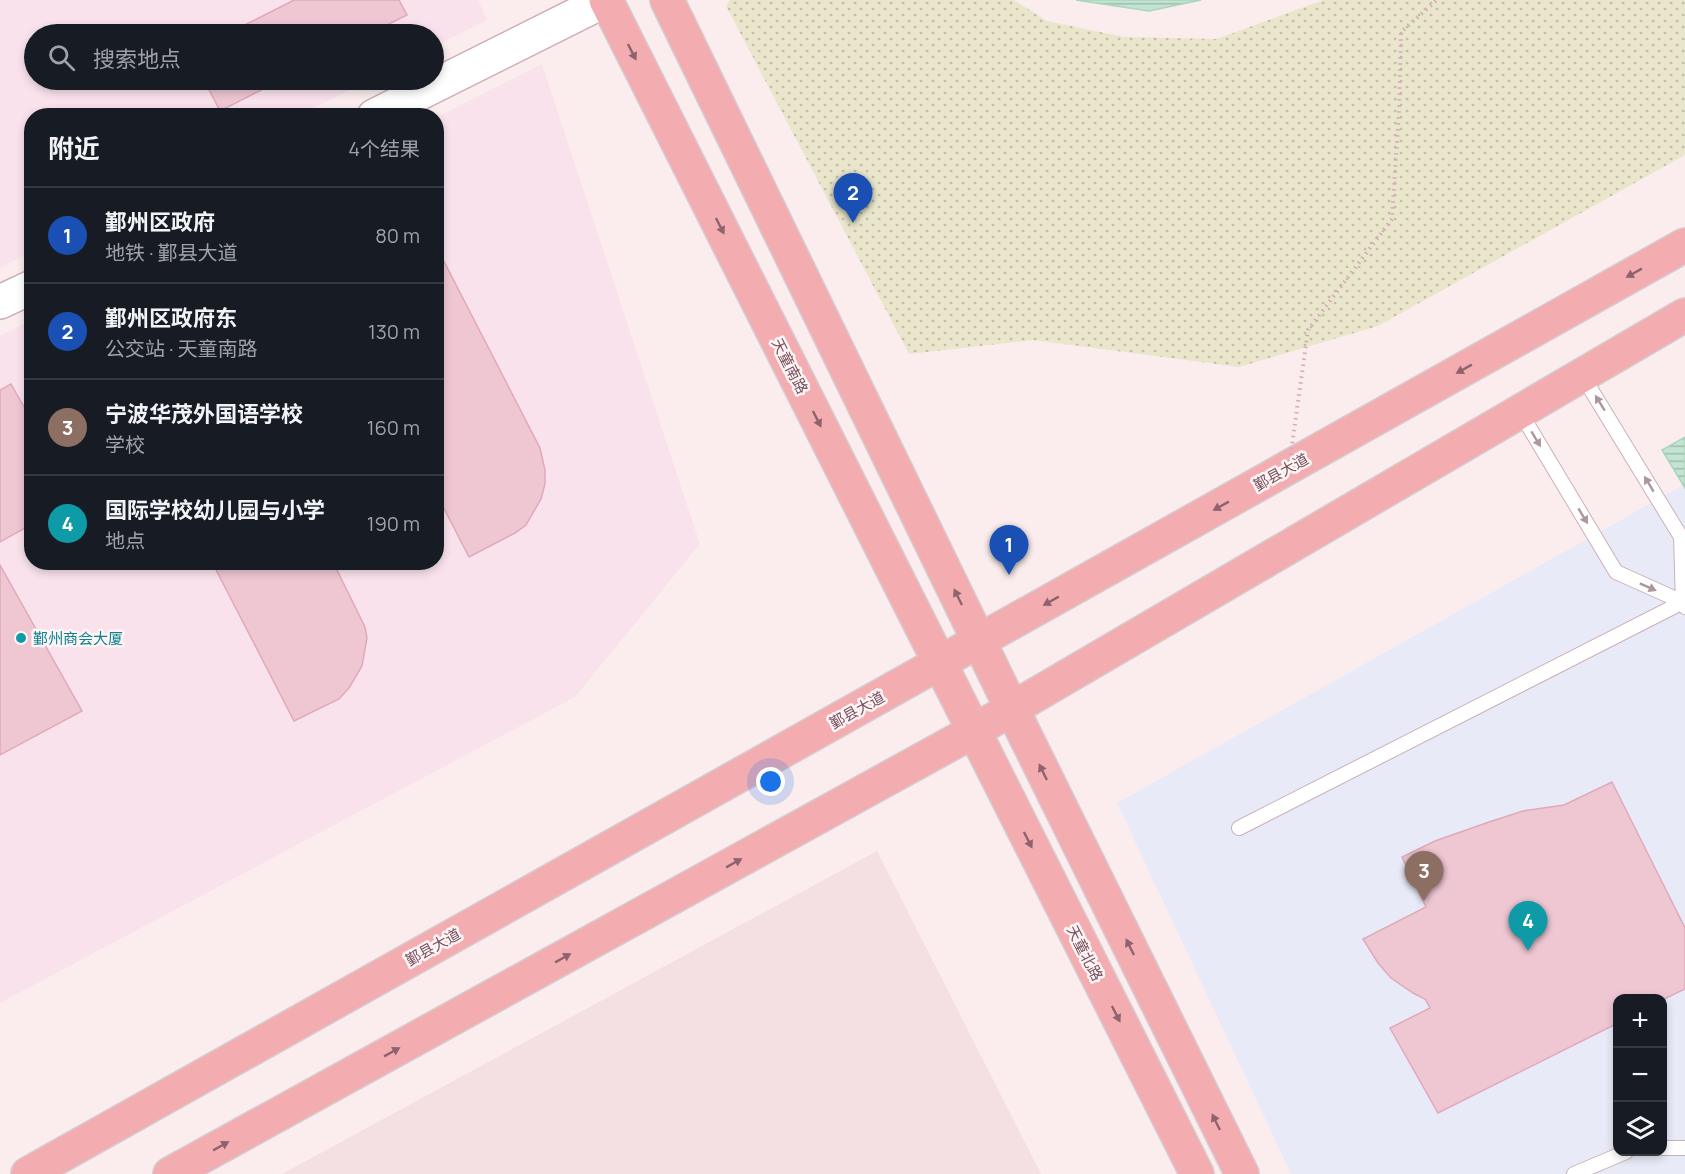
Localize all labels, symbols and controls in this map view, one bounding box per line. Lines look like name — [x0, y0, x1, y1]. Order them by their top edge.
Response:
search box — [24, 24, 444, 90]
icon: search — [45, 41, 78, 74]
text: 搜索地点 — [93, 44, 181, 74]
one-way arrow — [628, 44, 637, 61]
text: 附近 — [48, 130, 100, 166]
text: 4个结果 — [348, 135, 420, 162]
pin: 2 — [834, 174, 872, 223]
text: 鄞州区政府 — [105, 207, 215, 237]
one-way arrow — [715, 218, 725, 235]
text: 1 — [63, 222, 72, 249]
text: 80 m — [375, 222, 420, 249]
text: 地铁 · 鄞县大道 — [105, 239, 238, 266]
one-way arrow — [1625, 268, 1642, 278]
text: 鄞州区政府东 — [105, 303, 237, 333]
text: 2 — [62, 318, 73, 345]
text: 130 m — [368, 318, 420, 345]
street label: 天童南路 — [767, 334, 813, 398]
text: 公交站 · 天童南路 — [105, 335, 258, 362]
one-way arrow — [1455, 364, 1472, 374]
one-way arrow — [1594, 395, 1605, 411]
text: 宁波华茂外国语学校 — [105, 399, 303, 429]
one-way arrow — [812, 411, 822, 428]
text: 3 — [62, 414, 73, 441]
text: 160 m — [367, 414, 420, 441]
text: 学校 — [105, 431, 145, 458]
one-way arrow — [1530, 431, 1541, 447]
street label: 鄞县大道 — [1250, 448, 1312, 496]
one-way arrow — [1644, 476, 1655, 492]
text: 国际学校幼儿园与小学 — [105, 495, 325, 525]
one-way arrow — [1213, 500, 1229, 511]
one-way arrow — [1577, 508, 1588, 524]
text: 4 — [61, 510, 74, 537]
text: 190 m — [367, 510, 420, 537]
pin: 1 — [990, 526, 1028, 575]
text: 地点 — [105, 527, 145, 554]
one-way arrow — [1640, 582, 1657, 591]
one-way arrow — [953, 588, 962, 605]
one-way arrow — [1042, 596, 1059, 606]
place label: 鄞州商会大厦 — [33, 628, 123, 649]
marker: 鄞州商会大厦 — [14, 631, 28, 645]
street label: 鄞县大道 — [826, 686, 888, 734]
one-way arrow — [1039, 763, 1048, 780]
your location — [756, 767, 785, 796]
one-way arrow — [1024, 831, 1033, 848]
pin: 3 — [1404, 852, 1444, 901]
one-way arrow — [725, 859, 742, 869]
pin: 4 — [1508, 902, 1547, 951]
street label: 天童北路 — [1062, 921, 1108, 985]
street label: 鄞县大道 — [402, 923, 464, 971]
one-way arrow — [1125, 938, 1134, 955]
one-way arrow — [555, 953, 572, 963]
map controls — [1613, 994, 1667, 1156]
button: + — [1613, 994, 1667, 1048]
one-way arrow — [1112, 1005, 1121, 1022]
one-way arrow — [384, 1047, 401, 1057]
button: − — [1613, 1048, 1667, 1102]
button: layers — [1613, 1102, 1667, 1156]
one-way arrow — [1211, 1113, 1221, 1130]
one-way arrow — [213, 1141, 230, 1151]

